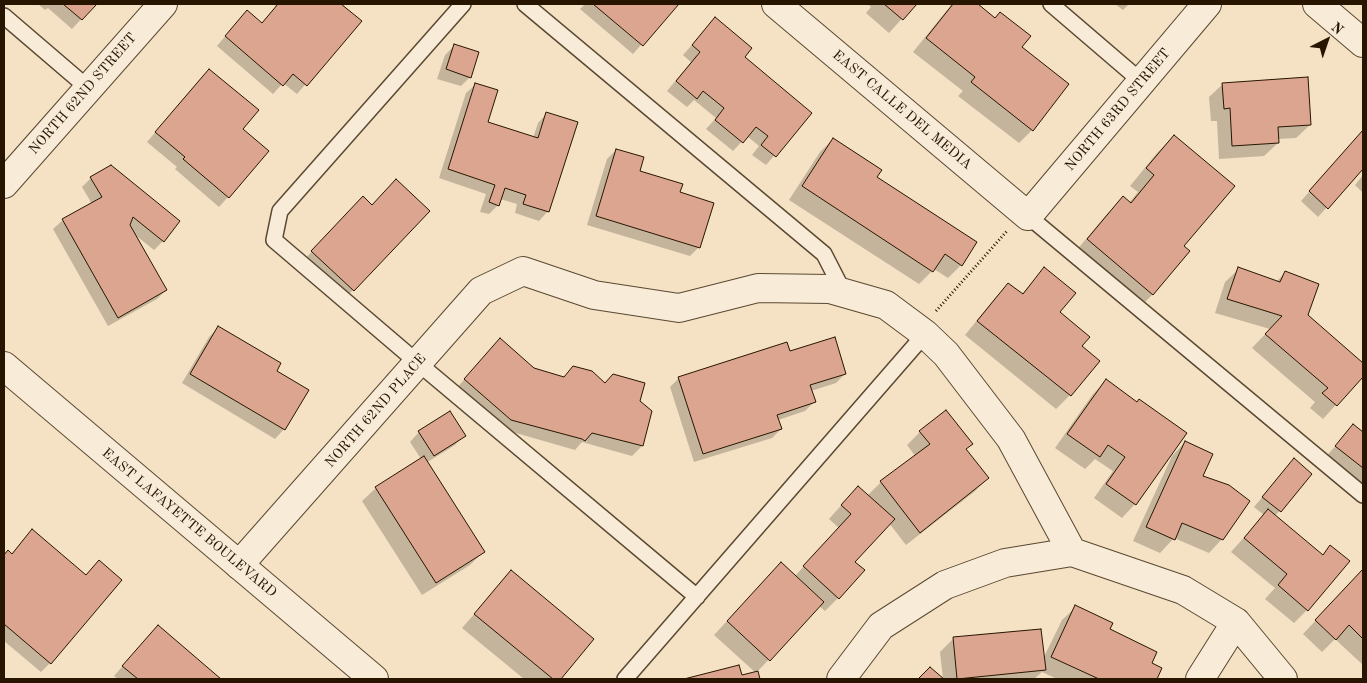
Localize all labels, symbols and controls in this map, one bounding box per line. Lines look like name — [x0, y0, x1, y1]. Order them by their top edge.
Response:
north arrow — [1302, 15, 1352, 65]
text: N — [1328, 20, 1345, 37]
street label: NORTH 62ND STREET — [26, 30, 140, 158]
street label: NORTH 63RD STREET — [1062, 45, 1174, 175]
street label: EAST CALLE DEL MEDIA — [829, 47, 975, 173]
street label: NORTH 62ND PLACE — [322, 351, 430, 471]
street label: EAST LAFAYETTE BOULEVARD — [98, 445, 280, 601]

